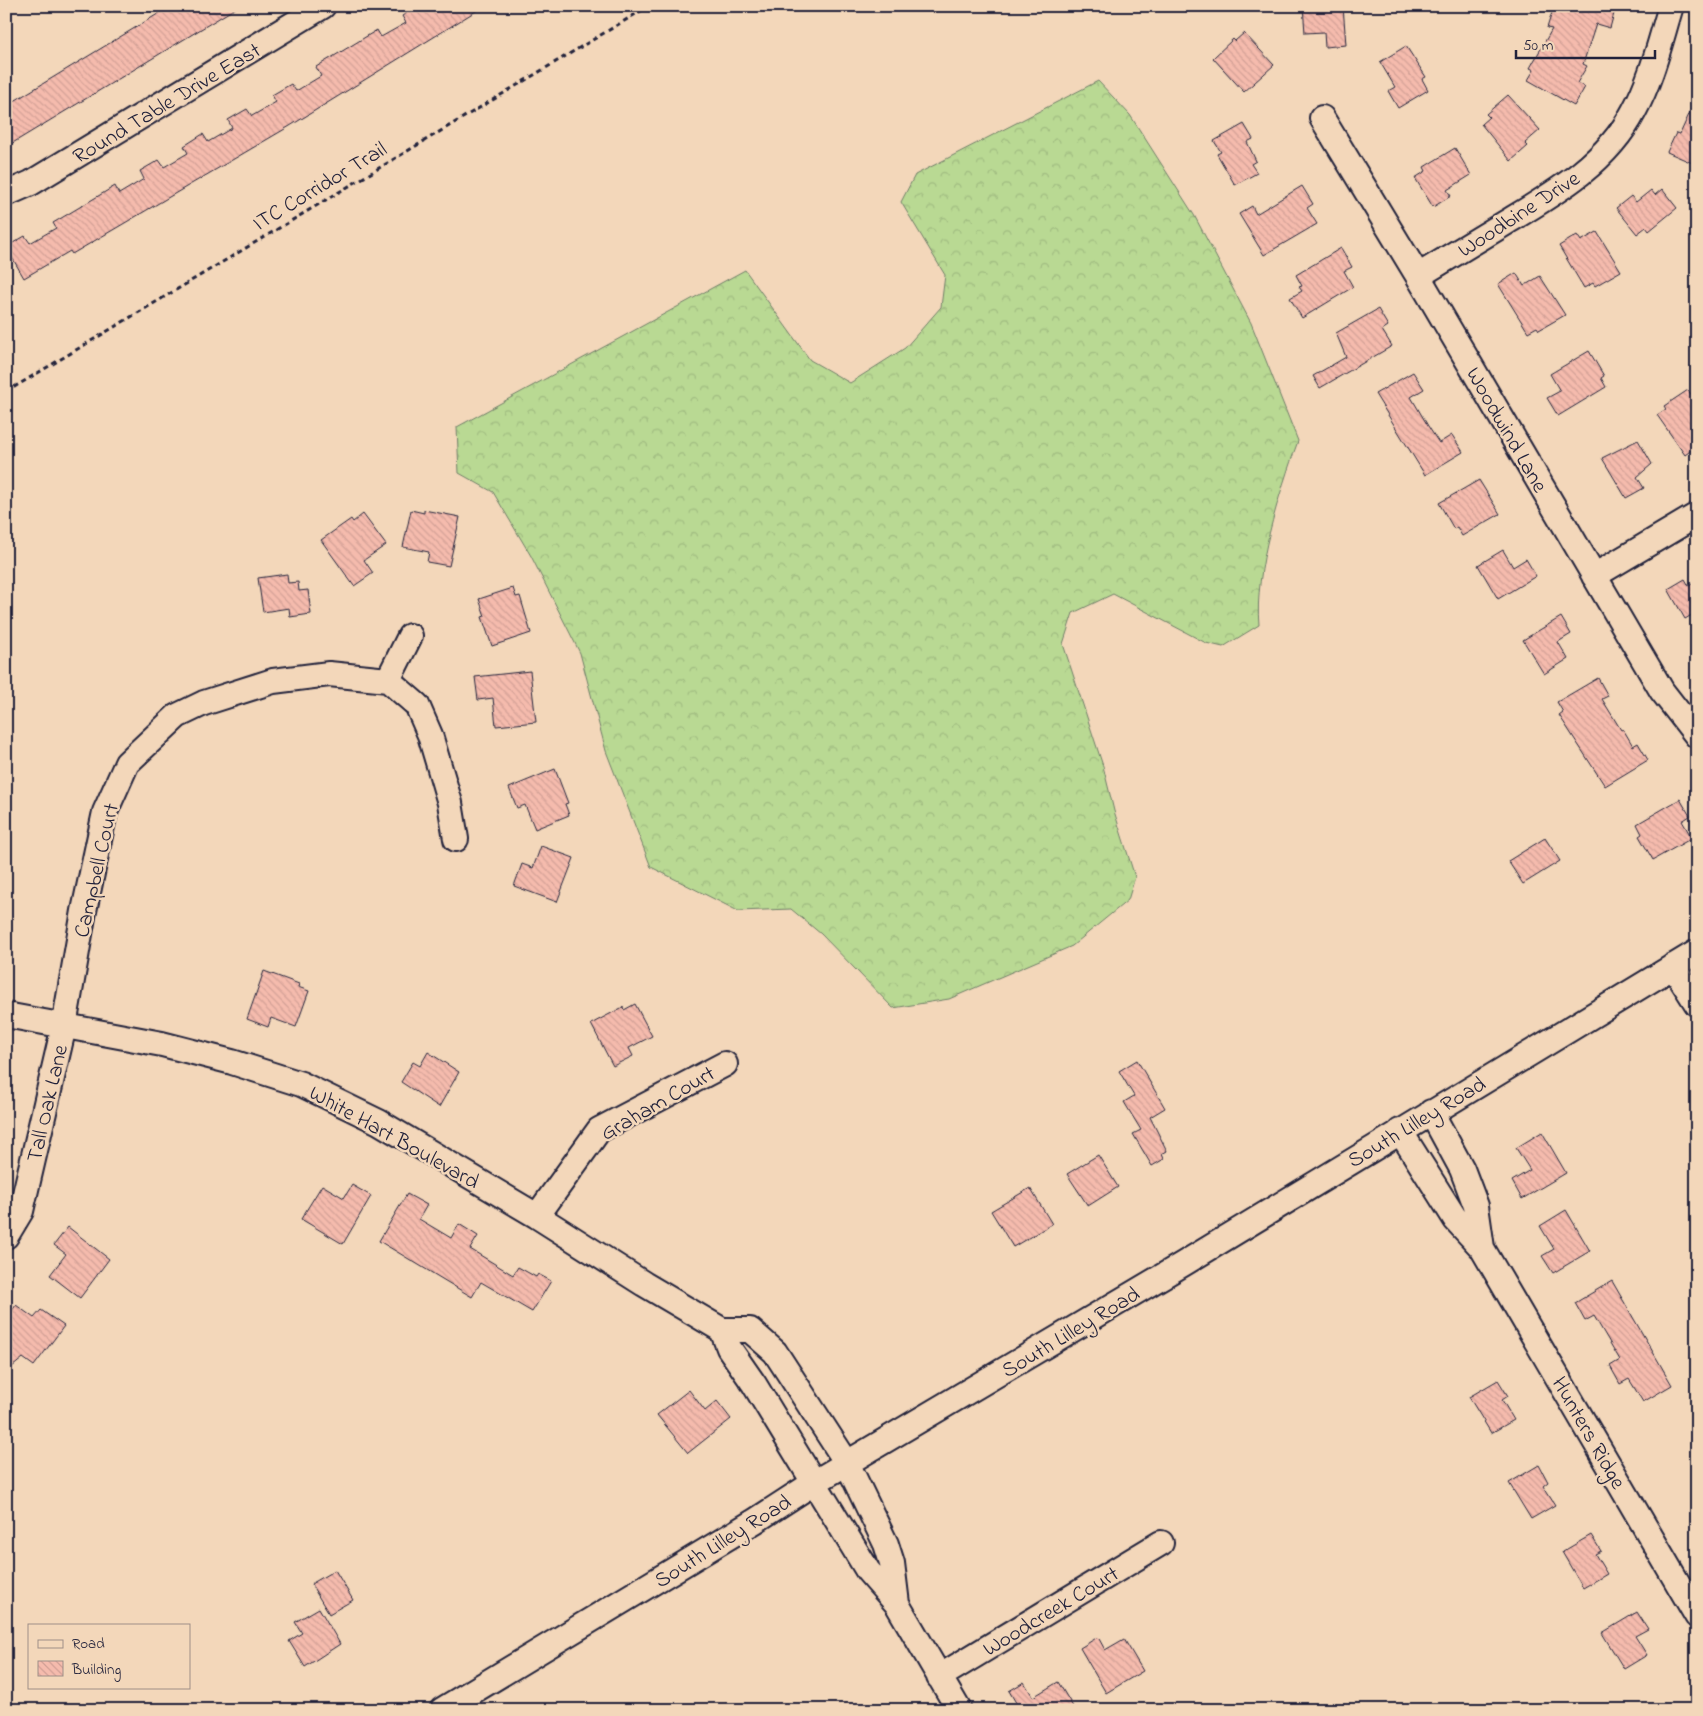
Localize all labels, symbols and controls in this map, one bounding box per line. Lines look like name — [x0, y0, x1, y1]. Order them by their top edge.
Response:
scale bar — [1516, 28, 1654, 60]
street label: Round Table Drive East — [67, 35, 268, 174]
text: 50 m — [1523, 35, 1554, 57]
street label: ITC Corridor Trail — [247, 135, 394, 240]
street label: Woodbine Drive — [1452, 164, 1587, 267]
street label: Woodwind Lane — [1457, 362, 1554, 499]
street label: Campbell Court — [67, 800, 129, 941]
street label: Tall Oak Lane — [20, 1042, 78, 1166]
street label: Graham Court — [595, 1059, 722, 1150]
street label: South Lilley Road — [1342, 1070, 1493, 1178]
street label: White Hart Boulevard — [302, 1078, 485, 1199]
street label: South Lilley Road — [996, 1280, 1147, 1388]
street label: Hunters Ridge — [1541, 1371, 1633, 1496]
street label: South Lilley Road — [649, 1488, 799, 1598]
street label: Woodcreek Court — [977, 1559, 1126, 1666]
legend — [28, 1624, 190, 1688]
text: Road — [72, 1633, 105, 1655]
text: Building — [71, 1659, 121, 1682]

